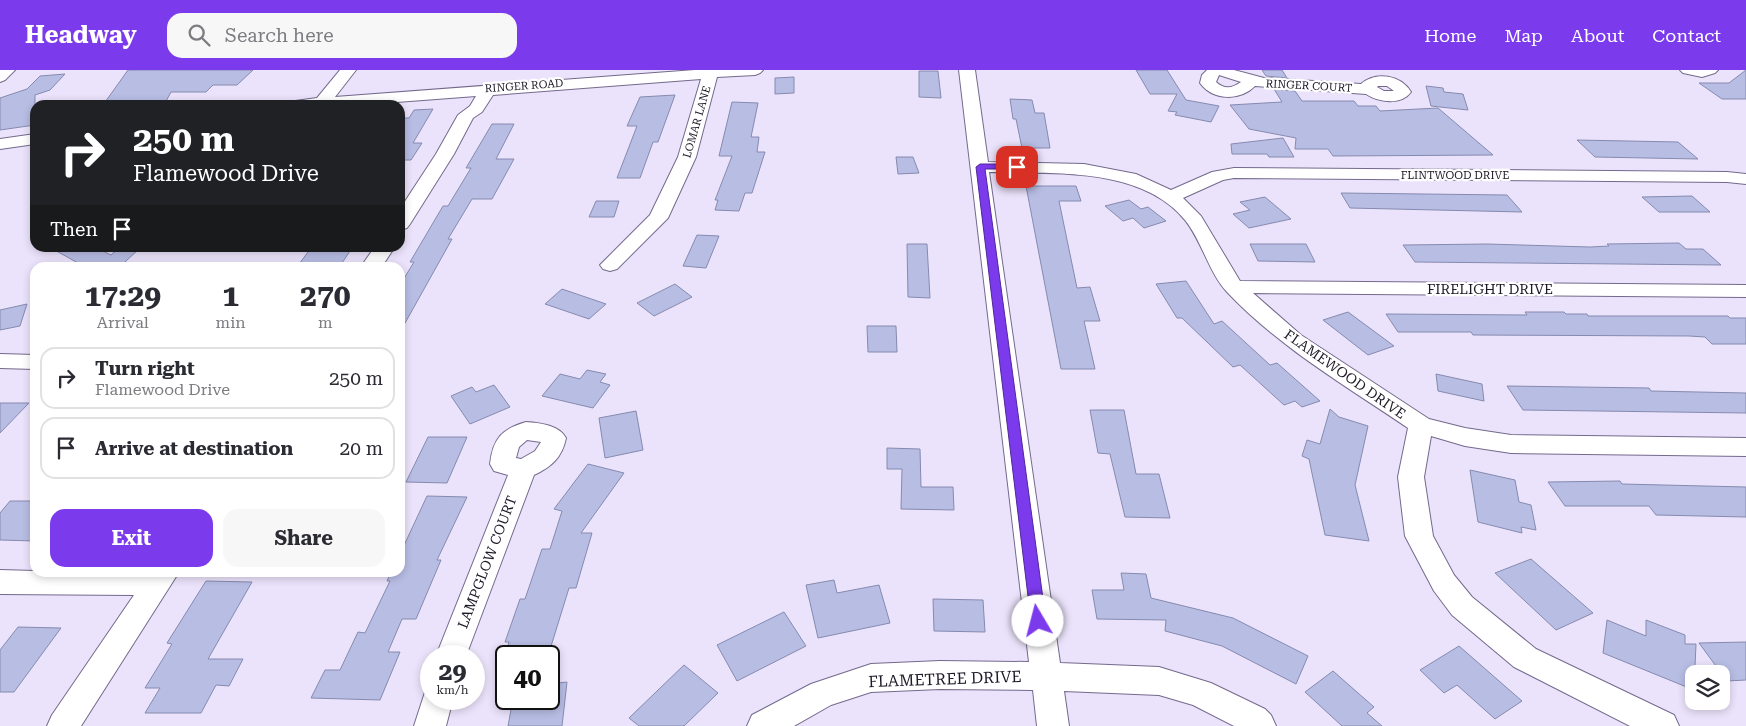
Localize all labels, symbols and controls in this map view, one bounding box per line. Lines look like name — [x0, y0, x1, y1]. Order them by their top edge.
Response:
search box — [167, 13, 517, 58]
text: Headway — [25, 21, 137, 49]
icon: search — [185, 21, 213, 49]
text: Search here — [225, 24, 334, 47]
text: Home — [1424, 25, 1476, 46]
text: Map — [1504, 25, 1543, 46]
text: About — [1571, 25, 1624, 46]
text: Contact — [1652, 25, 1721, 46]
street label: RINGER ROAD — [484, 77, 564, 95]
street label: RINGER COURT — [1265, 77, 1353, 95]
street label: LOMAR LANE — [680, 84, 714, 160]
text: 250 m — [133, 119, 234, 160]
icon: right — [50, 120, 115, 185]
pin — [996, 146, 1038, 188]
icon: arrive — [1003, 153, 1031, 181]
text: Flamewood Drive — [133, 161, 319, 186]
street label: FLINTWOOD DRIVE — [1401, 169, 1509, 182]
icon: arrive — [108, 215, 136, 243]
text: Then — [50, 218, 98, 241]
text: 17:29 — [84, 278, 161, 313]
text: 1 — [222, 278, 239, 313]
text: 270 — [300, 278, 350, 313]
street label: FIRELIGHT DRIVE — [1427, 281, 1553, 297]
text: Arrival — [97, 313, 149, 332]
text: min — [216, 313, 246, 332]
text: m — [318, 313, 333, 332]
street label: FLAMEWOOD DRIVE — [1281, 326, 1409, 422]
text: Turn right — [95, 357, 195, 380]
icon: right — [52, 364, 80, 392]
text: 250 m — [329, 367, 383, 390]
text: Flamewood Drive — [95, 380, 230, 399]
icon: arrive — [52, 434, 80, 462]
text: Arrive at destination — [95, 437, 293, 460]
text: 20 m — [340, 437, 383, 460]
street label: LAMPGLOW COURT — [454, 494, 520, 630]
button: Exit — [50, 509, 213, 567]
button: Share — [223, 509, 385, 567]
position arrow — [1011, 594, 1063, 646]
speed limit sign: 40 — [495, 645, 560, 710]
text: 29 — [438, 657, 467, 686]
map controls — [1685, 665, 1730, 710]
button: layers — [1685, 665, 1730, 710]
street label: FLAMETREE DRIVE — [868, 667, 1022, 691]
text: km/h — [436, 683, 469, 697]

